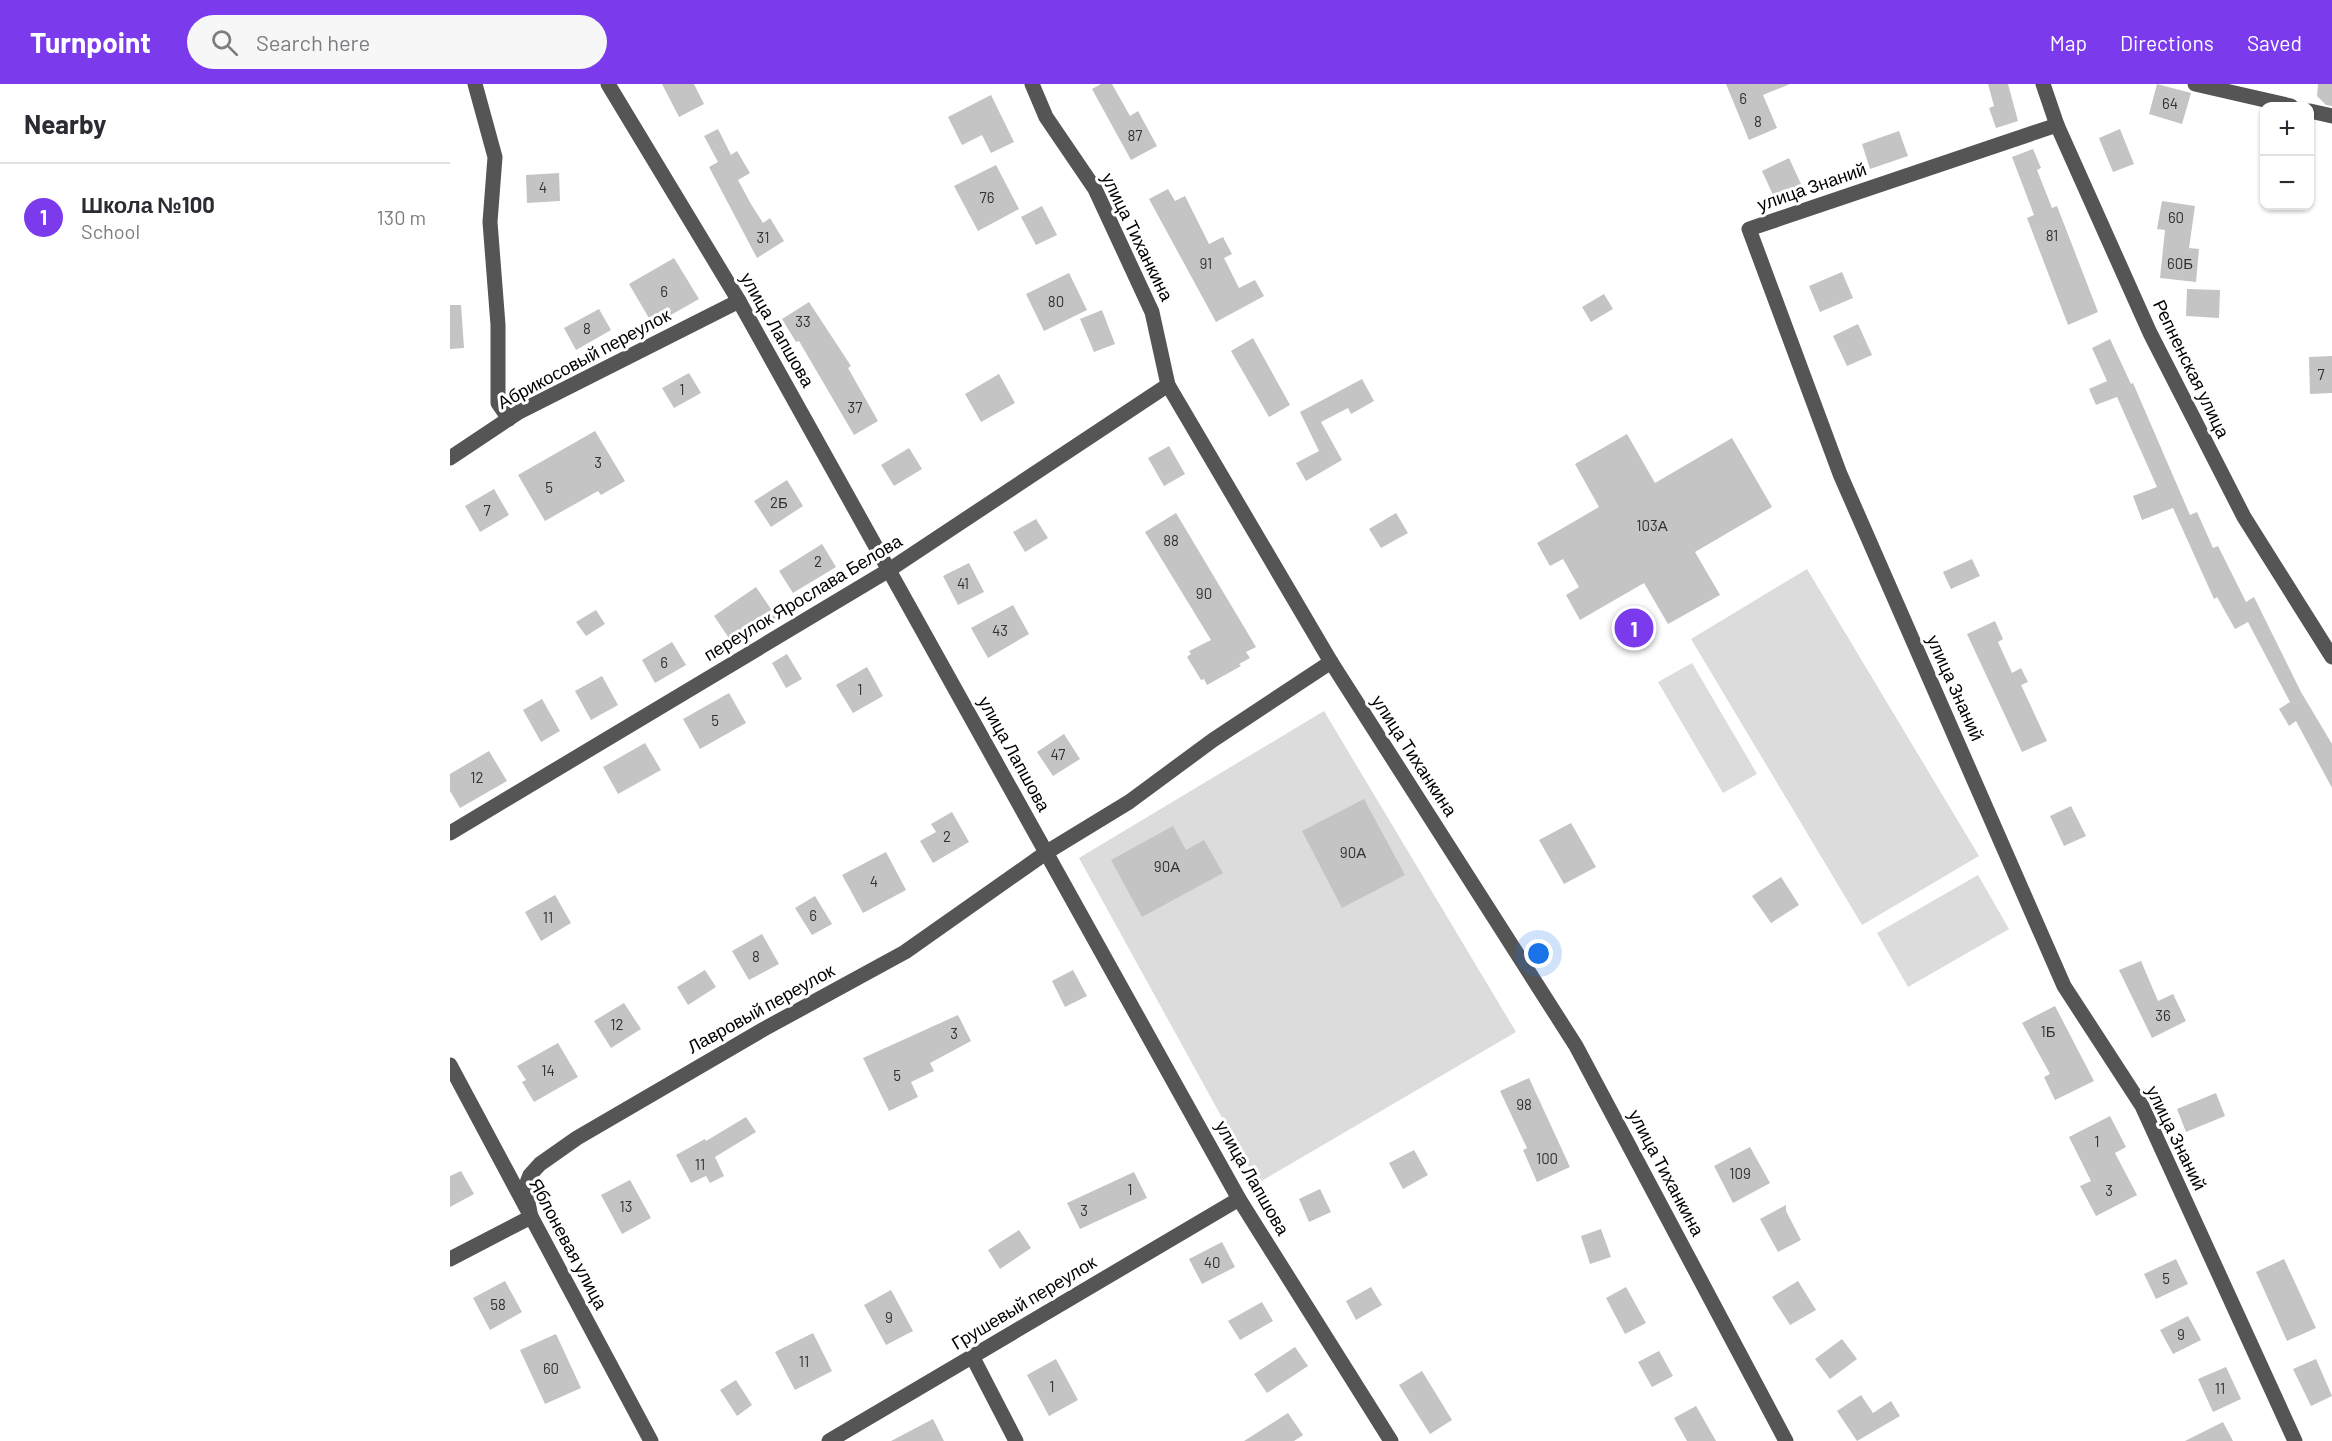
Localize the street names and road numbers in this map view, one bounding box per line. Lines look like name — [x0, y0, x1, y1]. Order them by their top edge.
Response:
street label: улица Знаний — [1754, 157, 1869, 215]
street label: улица Тиханкина — [1097, 169, 1179, 305]
street label: улица Лапшова — [736, 268, 820, 391]
street label: Репненская улица — [2149, 296, 2235, 442]
street label: Абрикосовый переулок — [493, 303, 674, 413]
street label: переулок Ярослава Белова — [699, 529, 906, 665]
street label: улица Знаний — [1923, 631, 1989, 744]
street label: улица Тиханкина — [1367, 691, 1463, 821]
street label: улица Лапшова — [974, 692, 1056, 816]
street label: Лавровый переулок — [683, 959, 838, 1058]
street label: улица Знаний — [2142, 1082, 2212, 1194]
street label: улица Тиханкина — [1624, 1106, 1710, 1240]
street label: улица Лапшова — [1211, 1116, 1295, 1239]
street label: Яблоневая улица — [525, 1174, 613, 1314]
street label: Грушевый переулок — [947, 1250, 1100, 1354]

